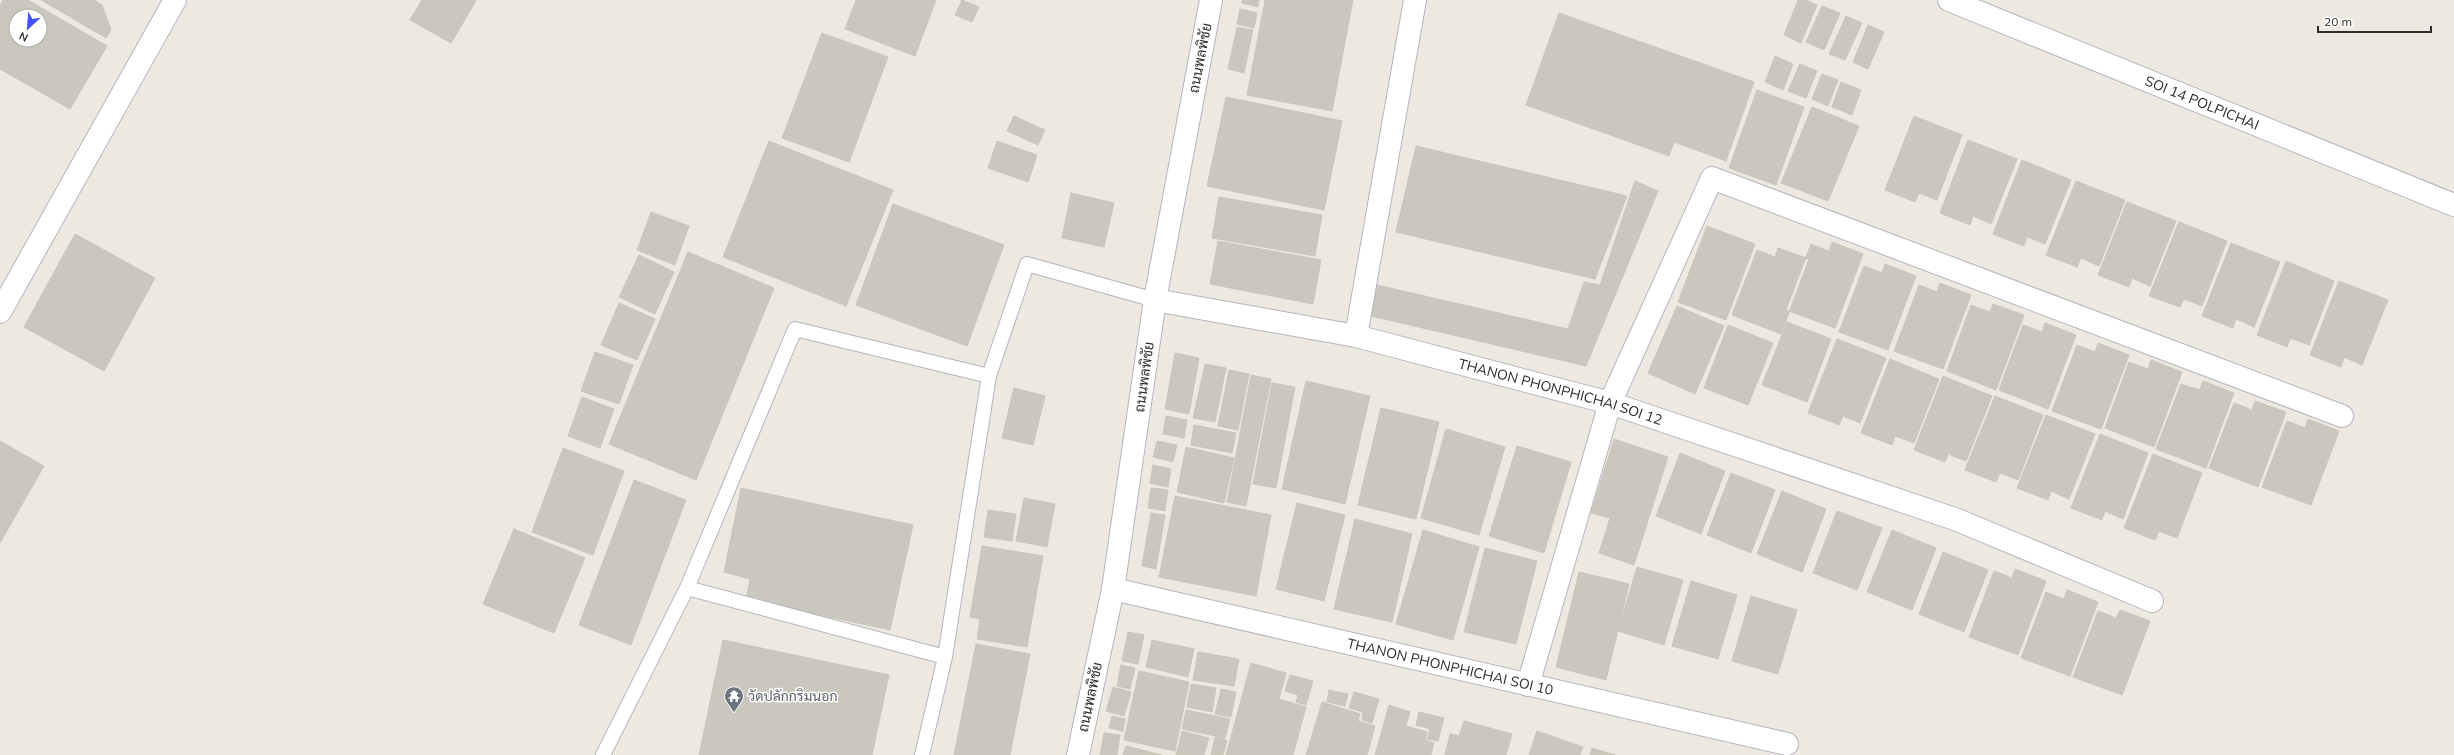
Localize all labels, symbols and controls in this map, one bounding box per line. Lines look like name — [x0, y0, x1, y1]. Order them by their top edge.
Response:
north arrow — [8, 8, 48, 48]
scale bar — [2318, 8, 2431, 34]
text: 20 m — [2324, 14, 2352, 29]
street label: ถนนพลพิชัย — [1184, 22, 1216, 94]
text: N — [17, 29, 30, 45]
street label: SOI 14 POLPICHAI — [2142, 71, 2262, 134]
street label: ถนนพลพิชัย — [1130, 341, 1158, 413]
street label: THANON PHONPHICHAI SOI 12 — [1456, 354, 1665, 429]
street label: THANON PHONPHICHAI SOI 10 — [1345, 634, 1555, 699]
street label: ถนนพลพิชัย — [1074, 661, 1106, 733]
temple icon: วัดปลักกริมนอก — [723, 685, 745, 713]
place label: วัดปลักกริมนอก — [748, 687, 837, 705]

